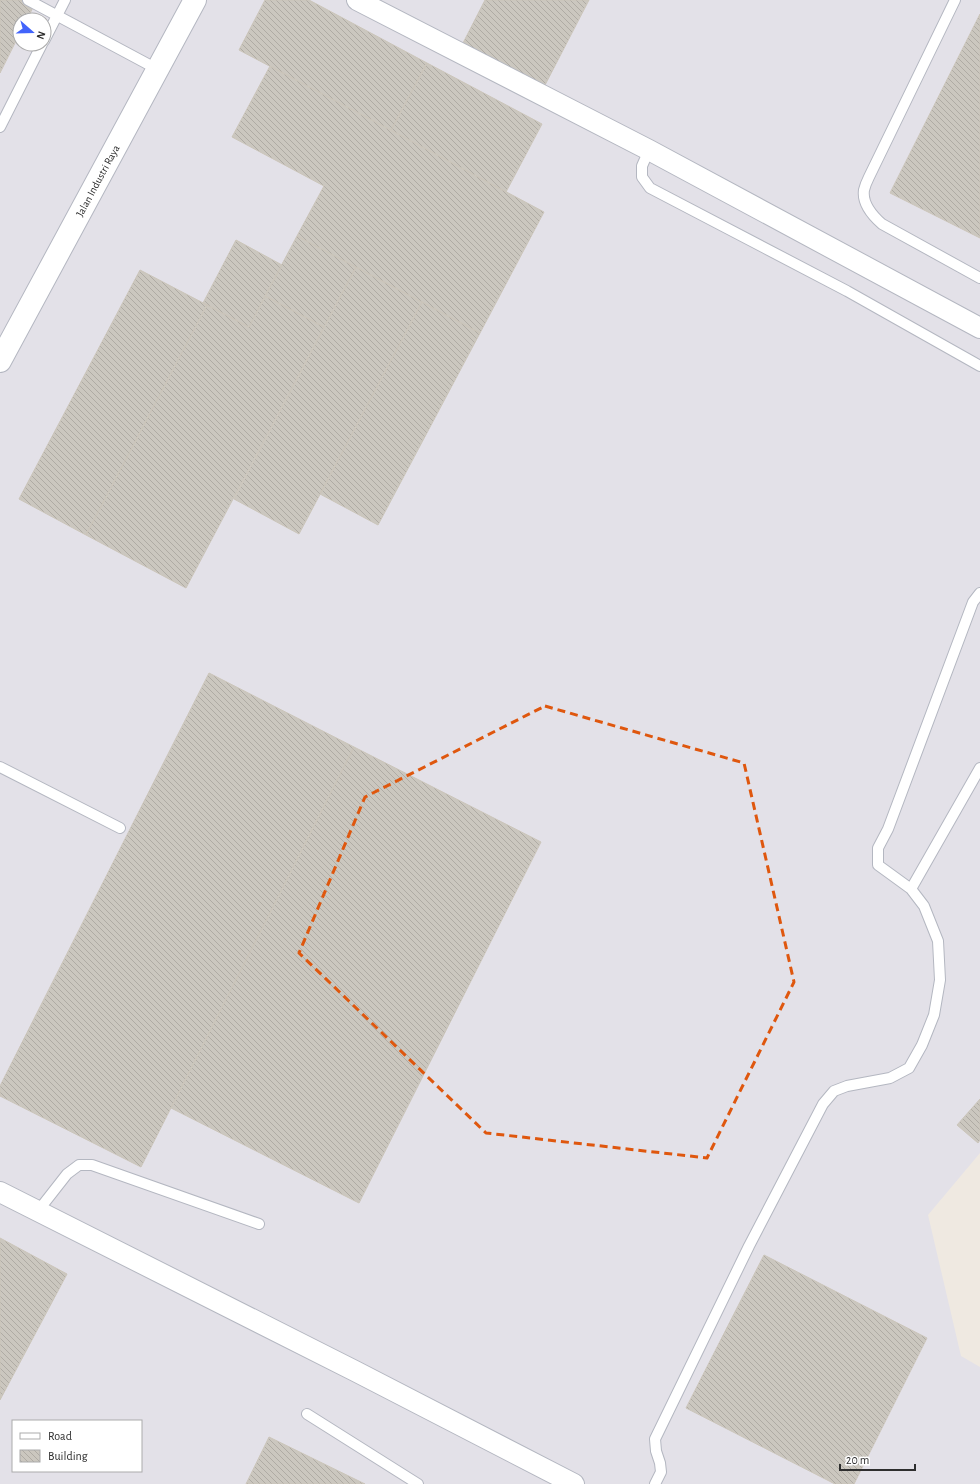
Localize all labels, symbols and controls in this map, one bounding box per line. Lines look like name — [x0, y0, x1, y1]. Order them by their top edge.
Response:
north arrow — [12, 12, 52, 52]
text: N — [34, 30, 47, 41]
street label: Jalan Industri Raya — [74, 143, 122, 218]
legend — [12, 1420, 142, 1472]
text: Road — [48, 1430, 72, 1442]
scale bar — [840, 1446, 915, 1472]
text: Building — [48, 1450, 88, 1462]
text: 20 m — [846, 1454, 869, 1466]

